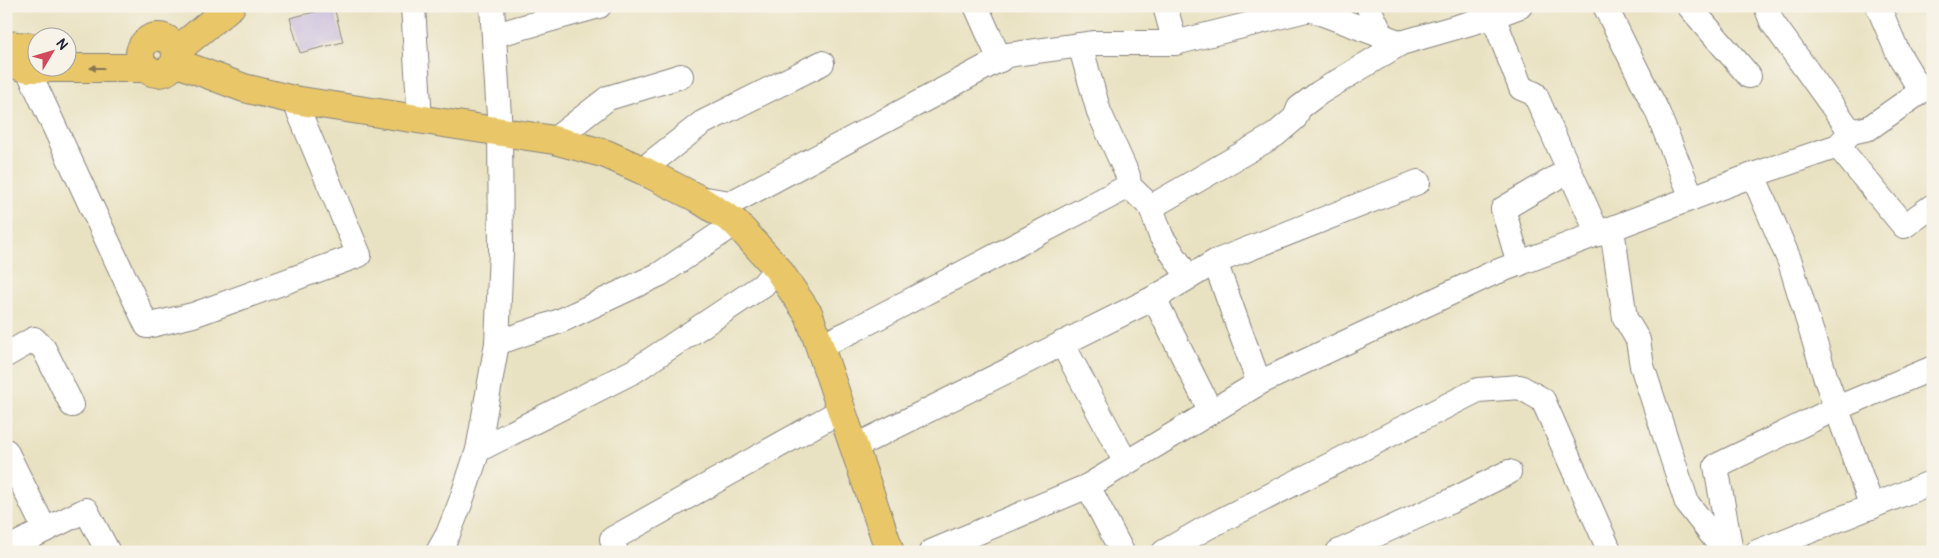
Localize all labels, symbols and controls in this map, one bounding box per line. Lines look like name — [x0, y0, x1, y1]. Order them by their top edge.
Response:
north arrow — [28, 28, 78, 78]
text: N — [52, 35, 71, 53]
one-way arrow — [89, 64, 105, 72]

